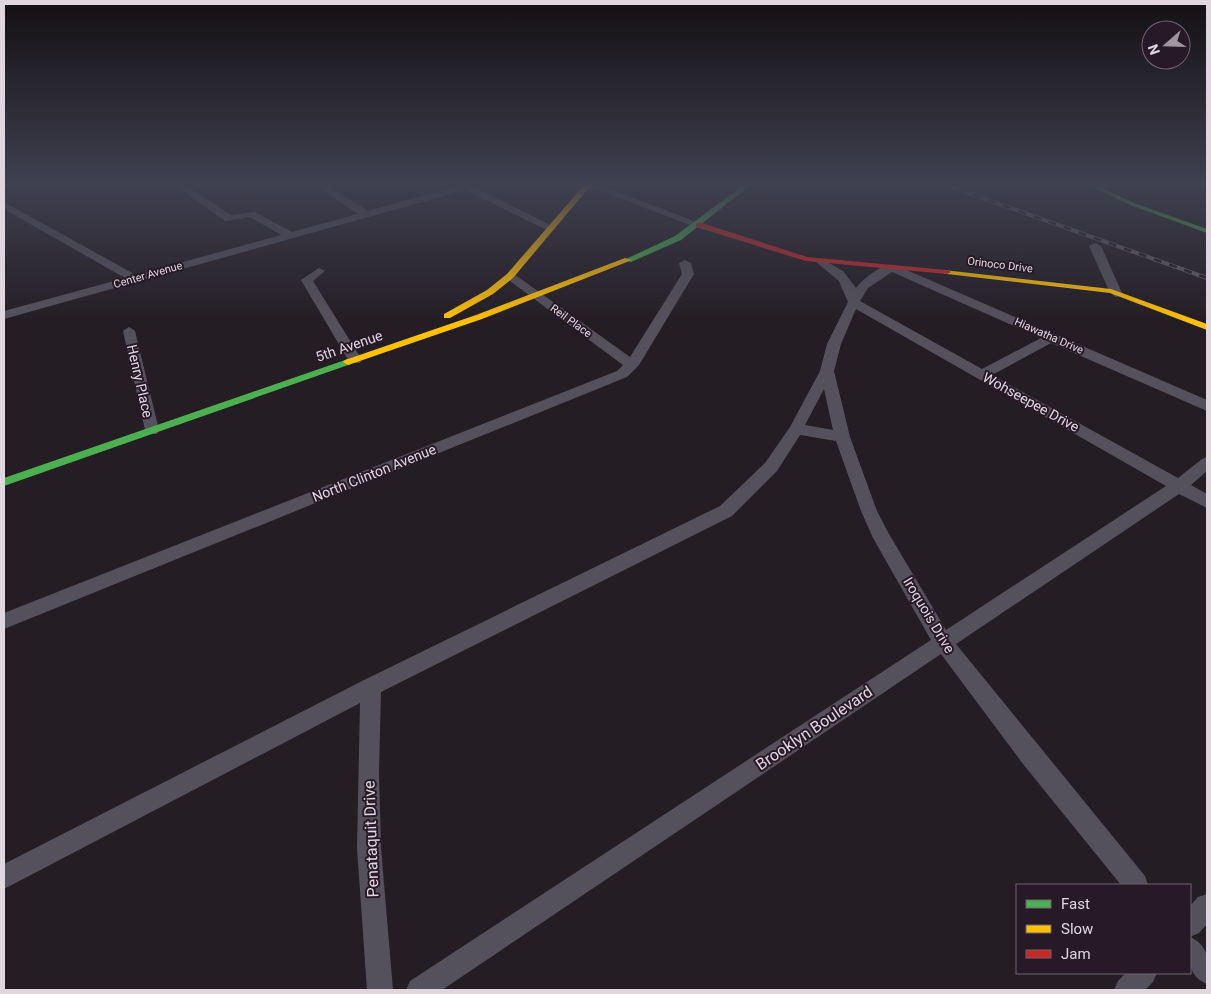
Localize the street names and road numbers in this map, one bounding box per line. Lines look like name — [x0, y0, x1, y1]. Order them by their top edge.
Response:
street label: Orinoco Drive — [967, 255, 1034, 275]
street label: Center Avenue — [112, 259, 184, 291]
street label: Reil Place — [548, 302, 594, 340]
street label: Hiawatha Drive — [1013, 315, 1086, 357]
street label: 5th Avenue — [314, 327, 384, 365]
street label: Henry Place — [124, 343, 156, 419]
street label: Wohseepee Drive — [980, 369, 1082, 435]
street label: North Clinton Avenue — [310, 441, 438, 505]
street label: Iroquois Drive — [900, 574, 958, 656]
street label: Brooklyn Boulevard — [752, 682, 876, 774]
street label: Penataquit Drive — [359, 780, 383, 898]

